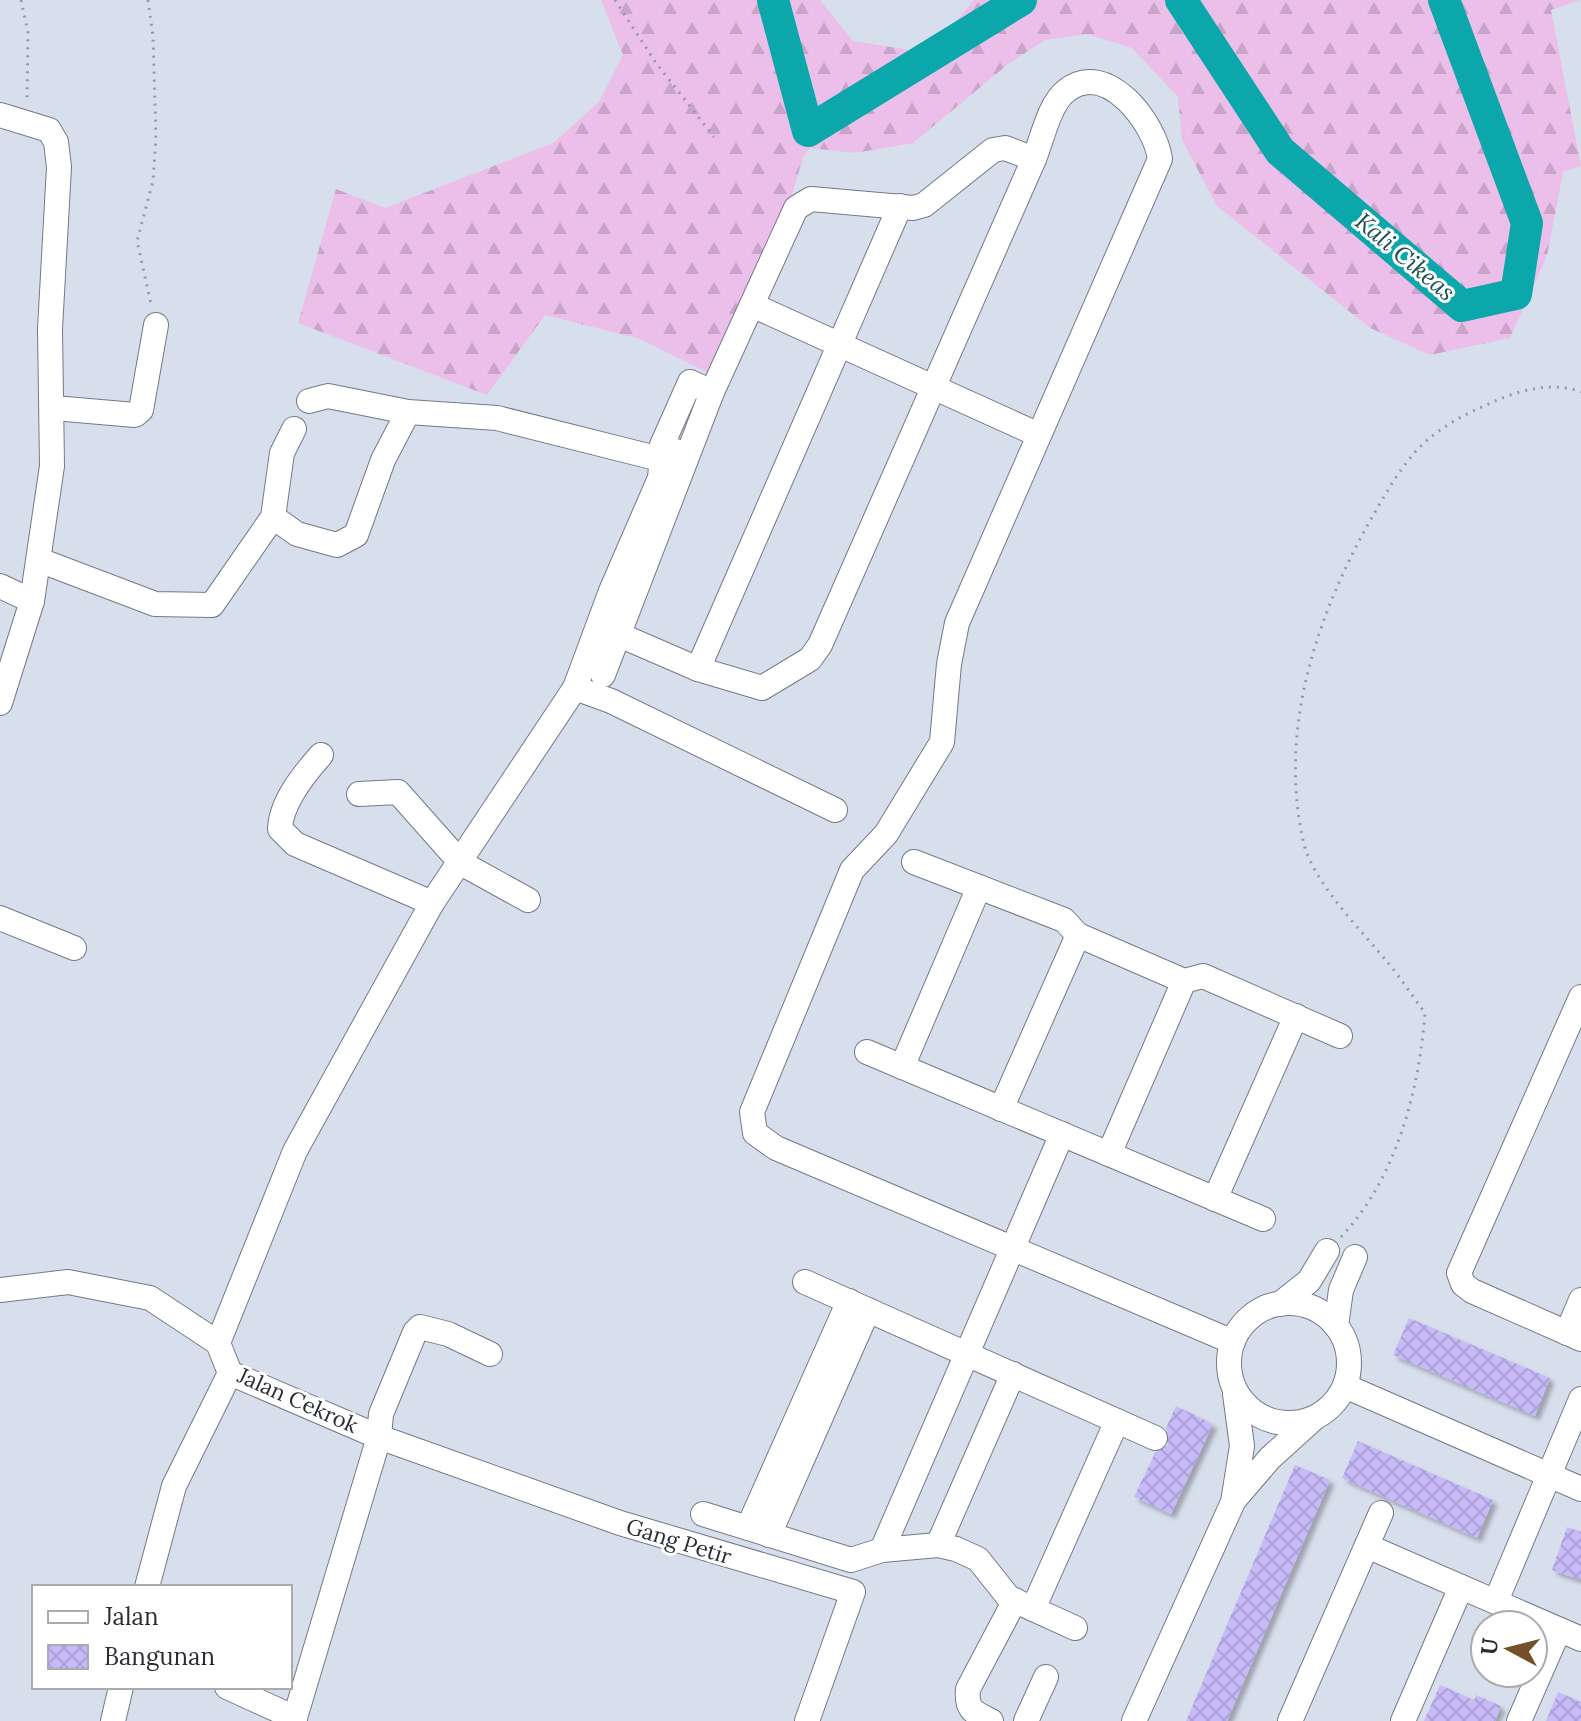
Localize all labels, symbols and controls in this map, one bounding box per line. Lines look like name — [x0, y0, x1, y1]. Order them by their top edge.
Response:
water label: Kali Cikeas — [1349, 206, 1462, 307]
street label: Jalan Cekrok — [233, 1361, 363, 1439]
street label: Gang Petir — [623, 1512, 735, 1570]
legend — [32, 1585, 292, 1689]
text: Jalan — [103, 1601, 158, 1632]
north arrow — [1469, 1609, 1549, 1689]
text: U — [1474, 1636, 1504, 1657]
text: Bangunan — [104, 1641, 215, 1672]

